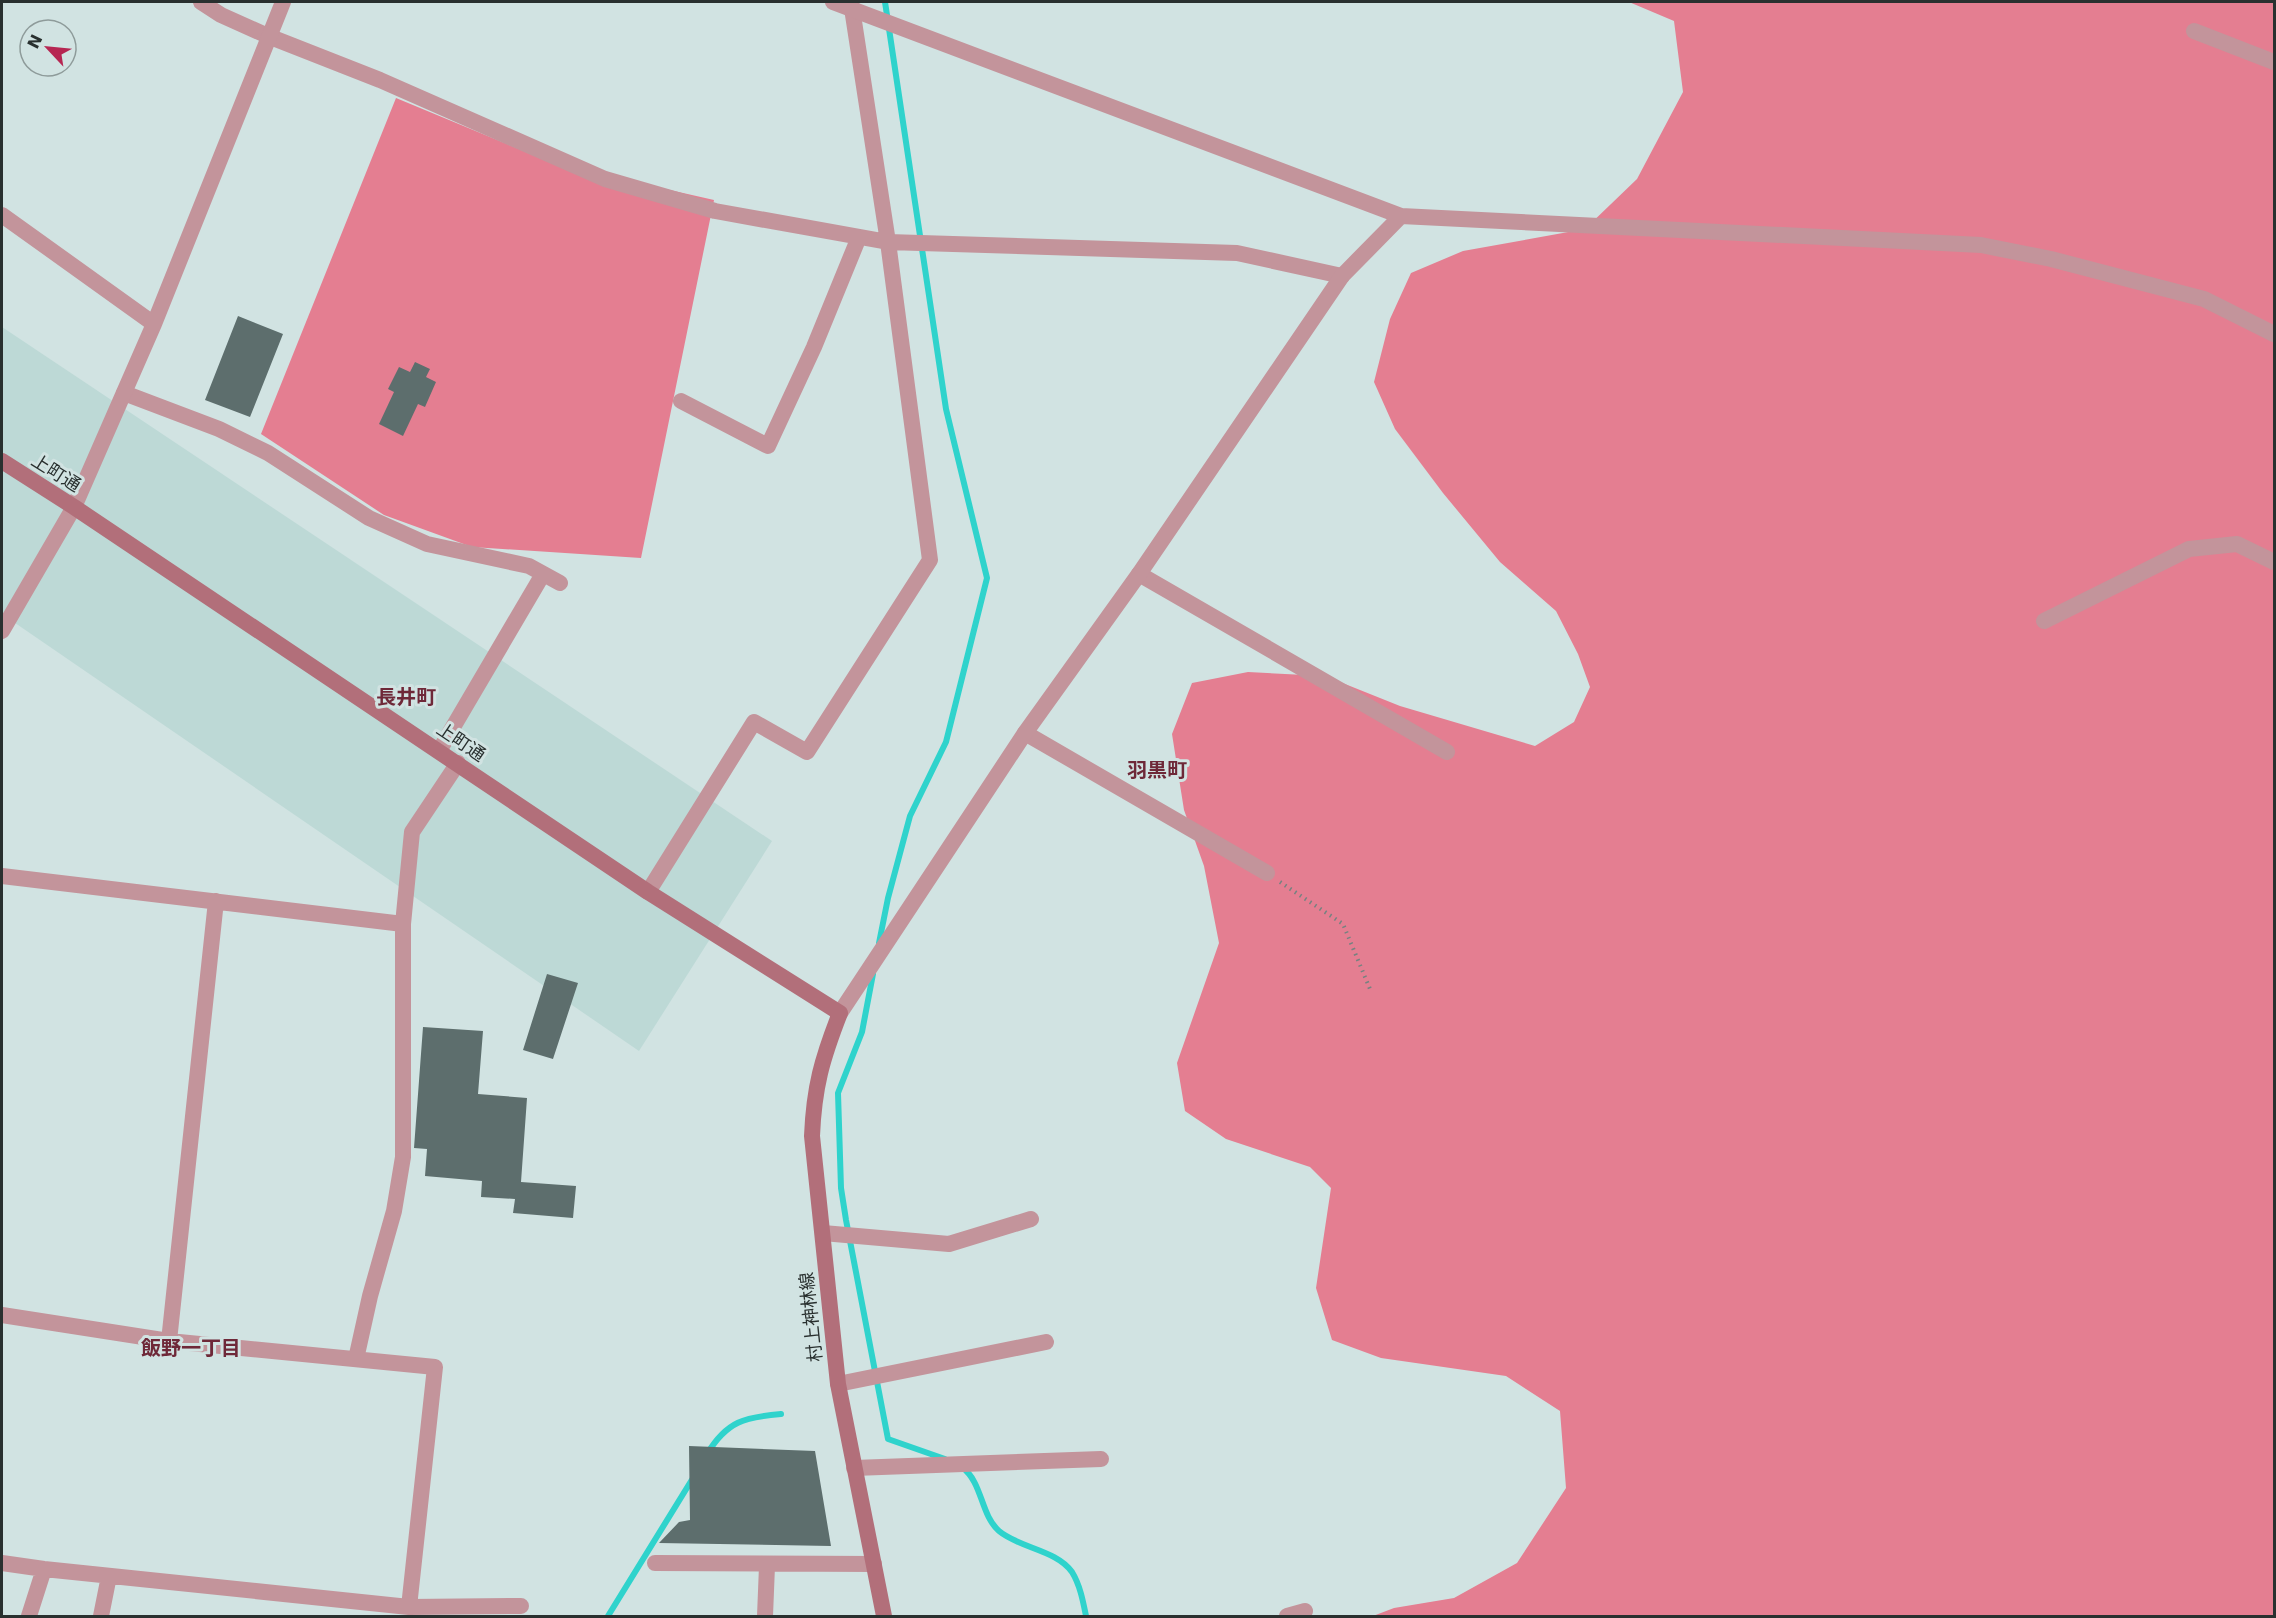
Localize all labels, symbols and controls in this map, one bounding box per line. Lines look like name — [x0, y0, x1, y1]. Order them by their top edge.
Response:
north arrow — [18, 18, 78, 78]
text: N — [23, 31, 46, 52]
street label: 上町通 — [28, 449, 85, 496]
district label: 長井町 — [376, 685, 436, 709]
street label: 上町通 — [433, 718, 490, 765]
district label: 羽黒町 — [1127, 758, 1187, 782]
street label: 村上神林線 — [795, 1271, 826, 1363]
district label: 飯野一丁目 — [141, 1336, 241, 1360]

